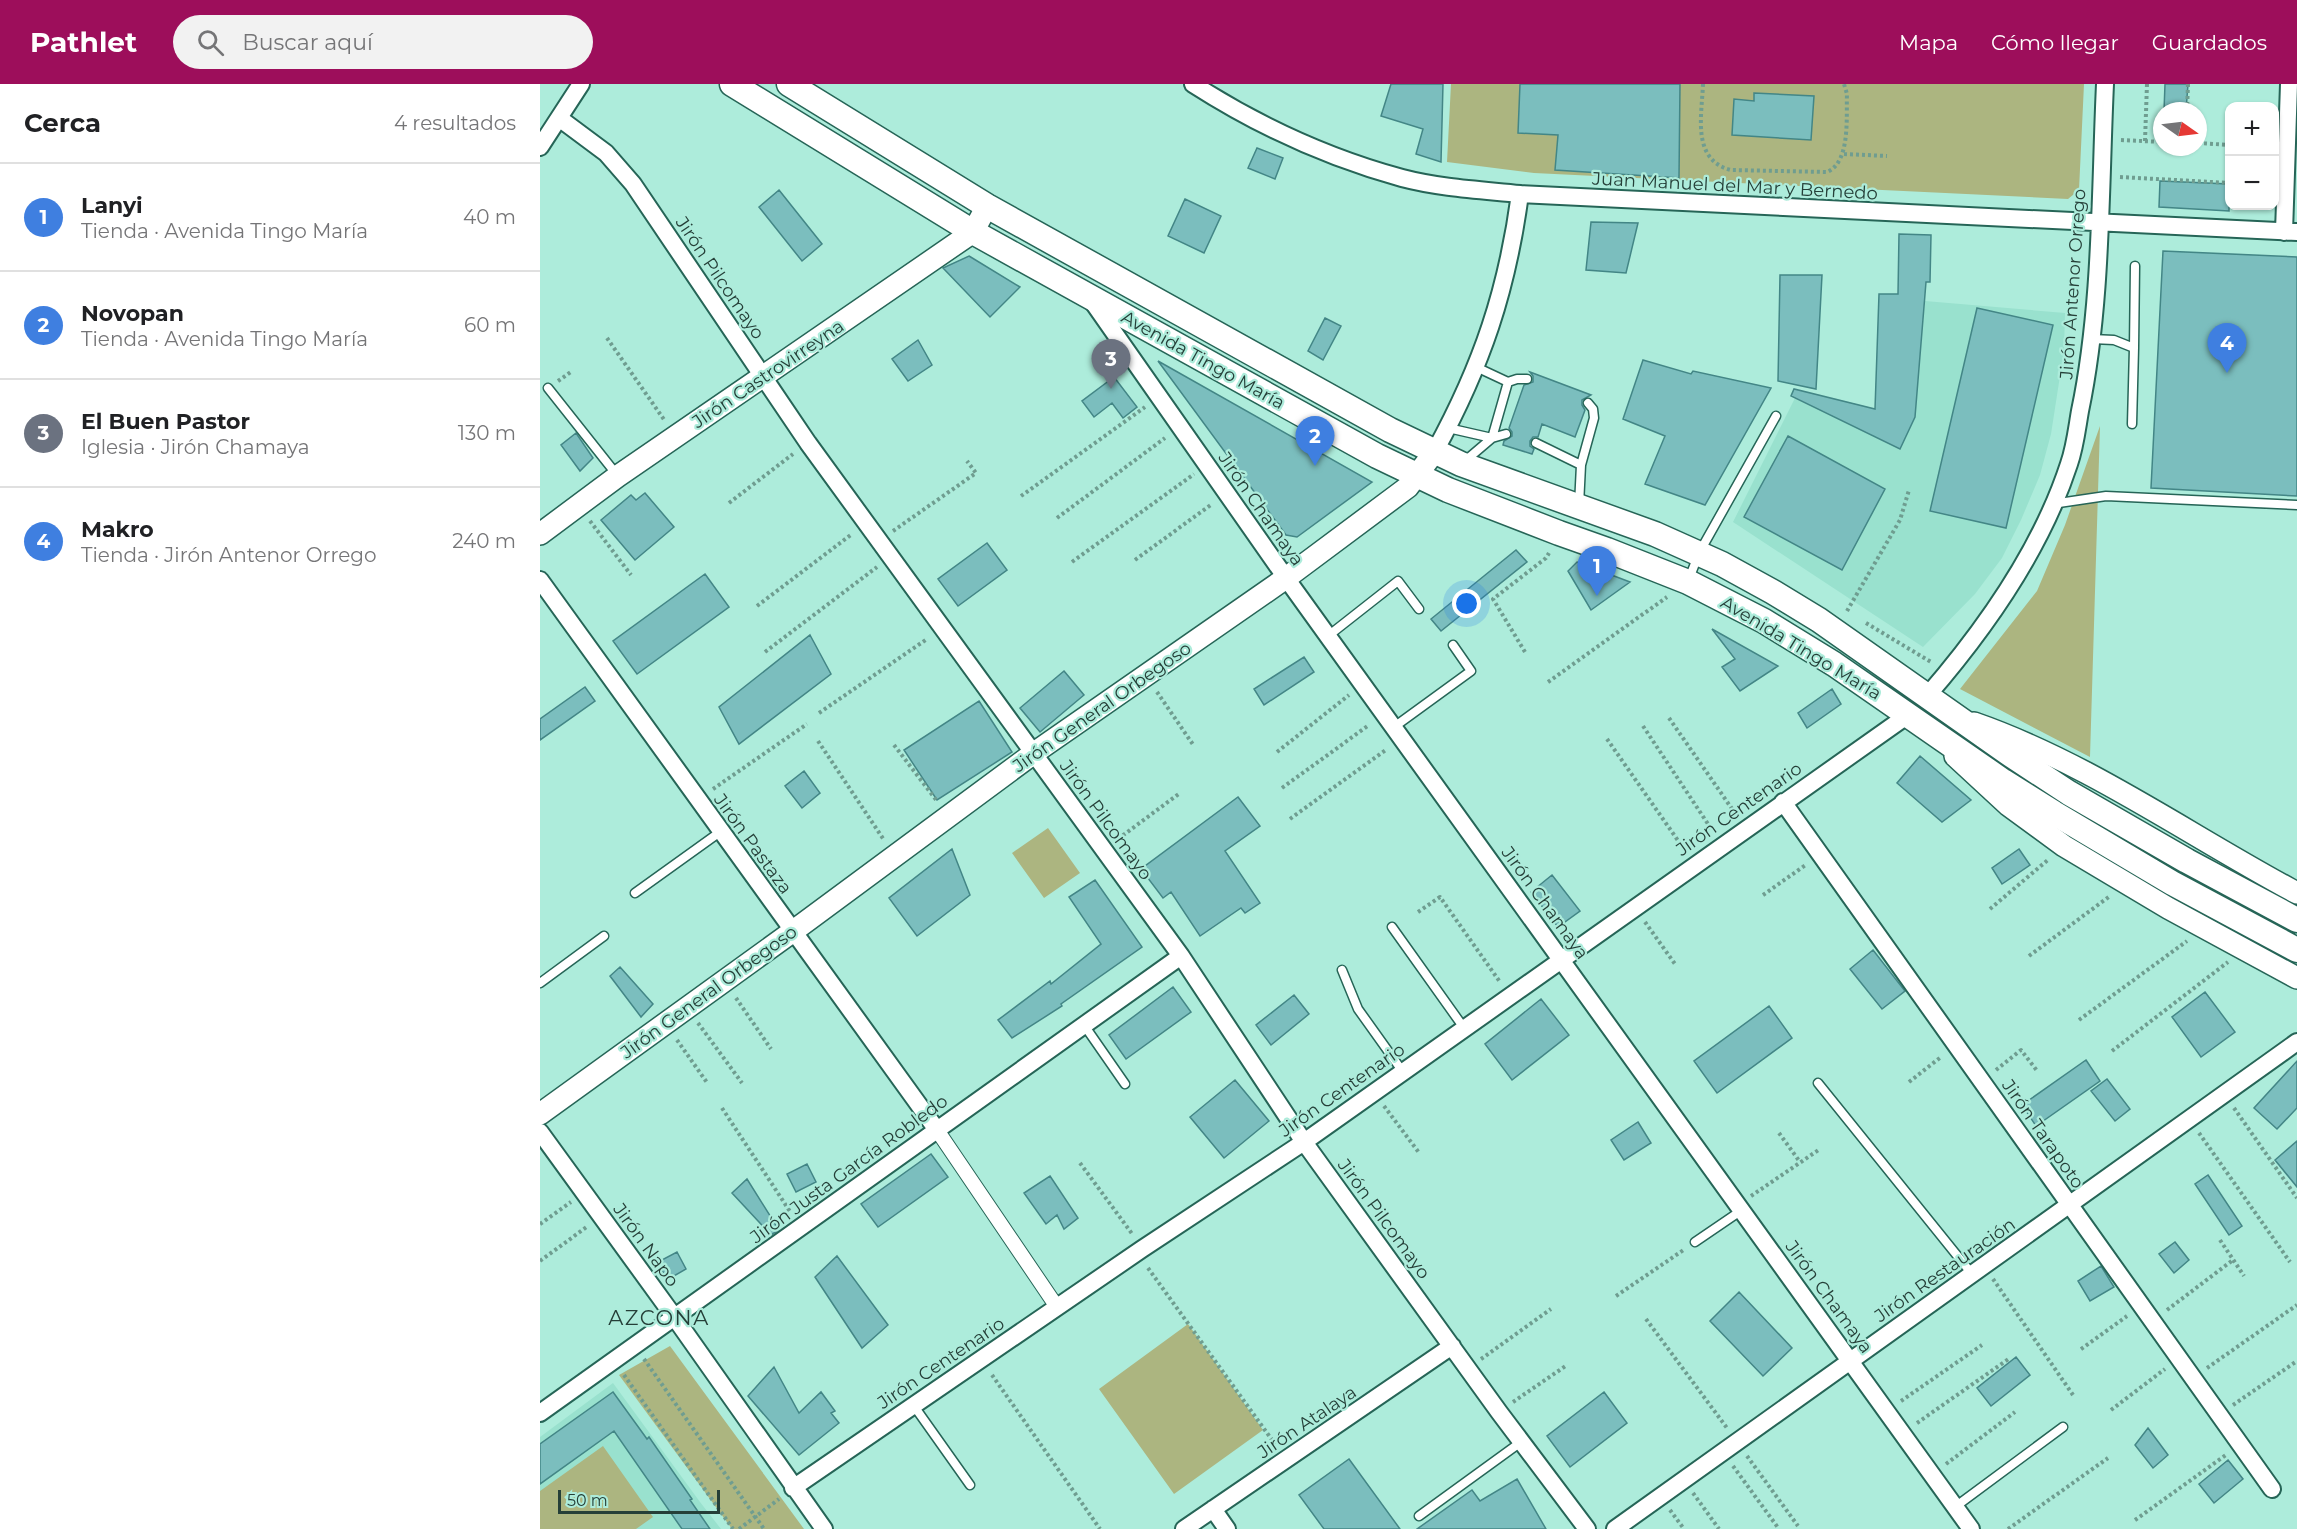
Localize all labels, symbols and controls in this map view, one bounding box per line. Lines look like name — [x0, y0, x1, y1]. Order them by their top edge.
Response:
search box — [173, 15, 593, 69]
text: Pathlet — [30, 25, 137, 59]
icon: search — [194, 26, 227, 59]
text: Buscar aquí — [242, 29, 373, 56]
text: Mapa — [1899, 30, 1958, 55]
text: Cómo llegar — [1991, 30, 2119, 55]
text: Guardados — [2152, 30, 2267, 55]
north arrow — [2153, 102, 2207, 156]
map controls — [2225, 102, 2279, 210]
button: + — [2225, 102, 2279, 156]
text: Cerca — [24, 107, 101, 139]
text: 4 resultados — [394, 111, 516, 135]
button: − — [2225, 156, 2279, 210]
street label: Juan Manuel del Mar y Bernedo — [1591, 167, 1878, 204]
street label: Jirón Antenor Orrego — [2055, 188, 2091, 381]
text: Lanyi — [81, 192, 143, 219]
text: 1 — [40, 205, 47, 229]
text: 40 m — [463, 205, 516, 229]
street label: Jirón Pilcomayo — [670, 212, 769, 343]
text: Tienda · Avenida Tingo María — [81, 219, 368, 243]
text: Novopan — [81, 300, 184, 327]
street label: Avenida Tingo María — [1117, 306, 1289, 414]
text: 2 — [38, 313, 49, 337]
text: 60 m — [464, 313, 516, 337]
street label: Jirón Castrovirreyna — [687, 315, 848, 434]
pin: 4 — [2208, 324, 2246, 373]
text: Tienda · Avenida Tingo María — [81, 327, 368, 351]
pin: 3 — [1092, 340, 1130, 389]
text: El Buen Pastor — [81, 408, 250, 435]
pin: 2 — [1296, 416, 1334, 466]
text: 3 — [38, 421, 49, 445]
text: 130 m — [458, 421, 516, 445]
text: Iglesia · Jirón Chamaya — [81, 435, 310, 459]
street label: Jirón Chamaya — [1213, 447, 1308, 570]
text: Makro — [81, 516, 154, 543]
text: 4 — [37, 529, 50, 553]
text: 240 m — [452, 529, 516, 553]
text: Tienda · Jirón Antenor Orrego — [81, 543, 377, 567]
pin: 1 — [1578, 546, 1616, 596]
your location — [1452, 589, 1481, 618]
street label: Avenida Tingo María — [1717, 591, 1885, 705]
street label: Jirón General Orbegoso — [1008, 637, 1195, 778]
street label: Jirón Pilcomayo — [1054, 755, 1157, 884]
street label: Jirón Centenario — [1671, 757, 1806, 861]
street label: Jirón Pastaza — [709, 789, 797, 898]
street label: Jirón Chamaya — [1496, 842, 1593, 964]
street label: Jirón General Orbegoso — [616, 921, 801, 1064]
street label: Jirón Centenario — [1274, 1038, 1409, 1142]
street label: Jirón Tarapoto — [1997, 1074, 2089, 1193]
street label: Jirón Justa García Robledo — [745, 1090, 952, 1249]
street label: Jirón Pilcomayo — [1332, 1154, 1435, 1283]
street label: Jirón Napo — [608, 1198, 684, 1291]
street label: Jirón Restauración — [1870, 1213, 2020, 1327]
street label: Jirón Chamaya — [1780, 1236, 1877, 1358]
district label: AZCONA — [608, 1305, 710, 1330]
street label: Jirón Centenario — [873, 1312, 1009, 1414]
street label: Jirón Atalaya — [1253, 1381, 1361, 1464]
scale bar — [558, 1487, 720, 1514]
text: 50 m — [567, 1491, 608, 1510]

